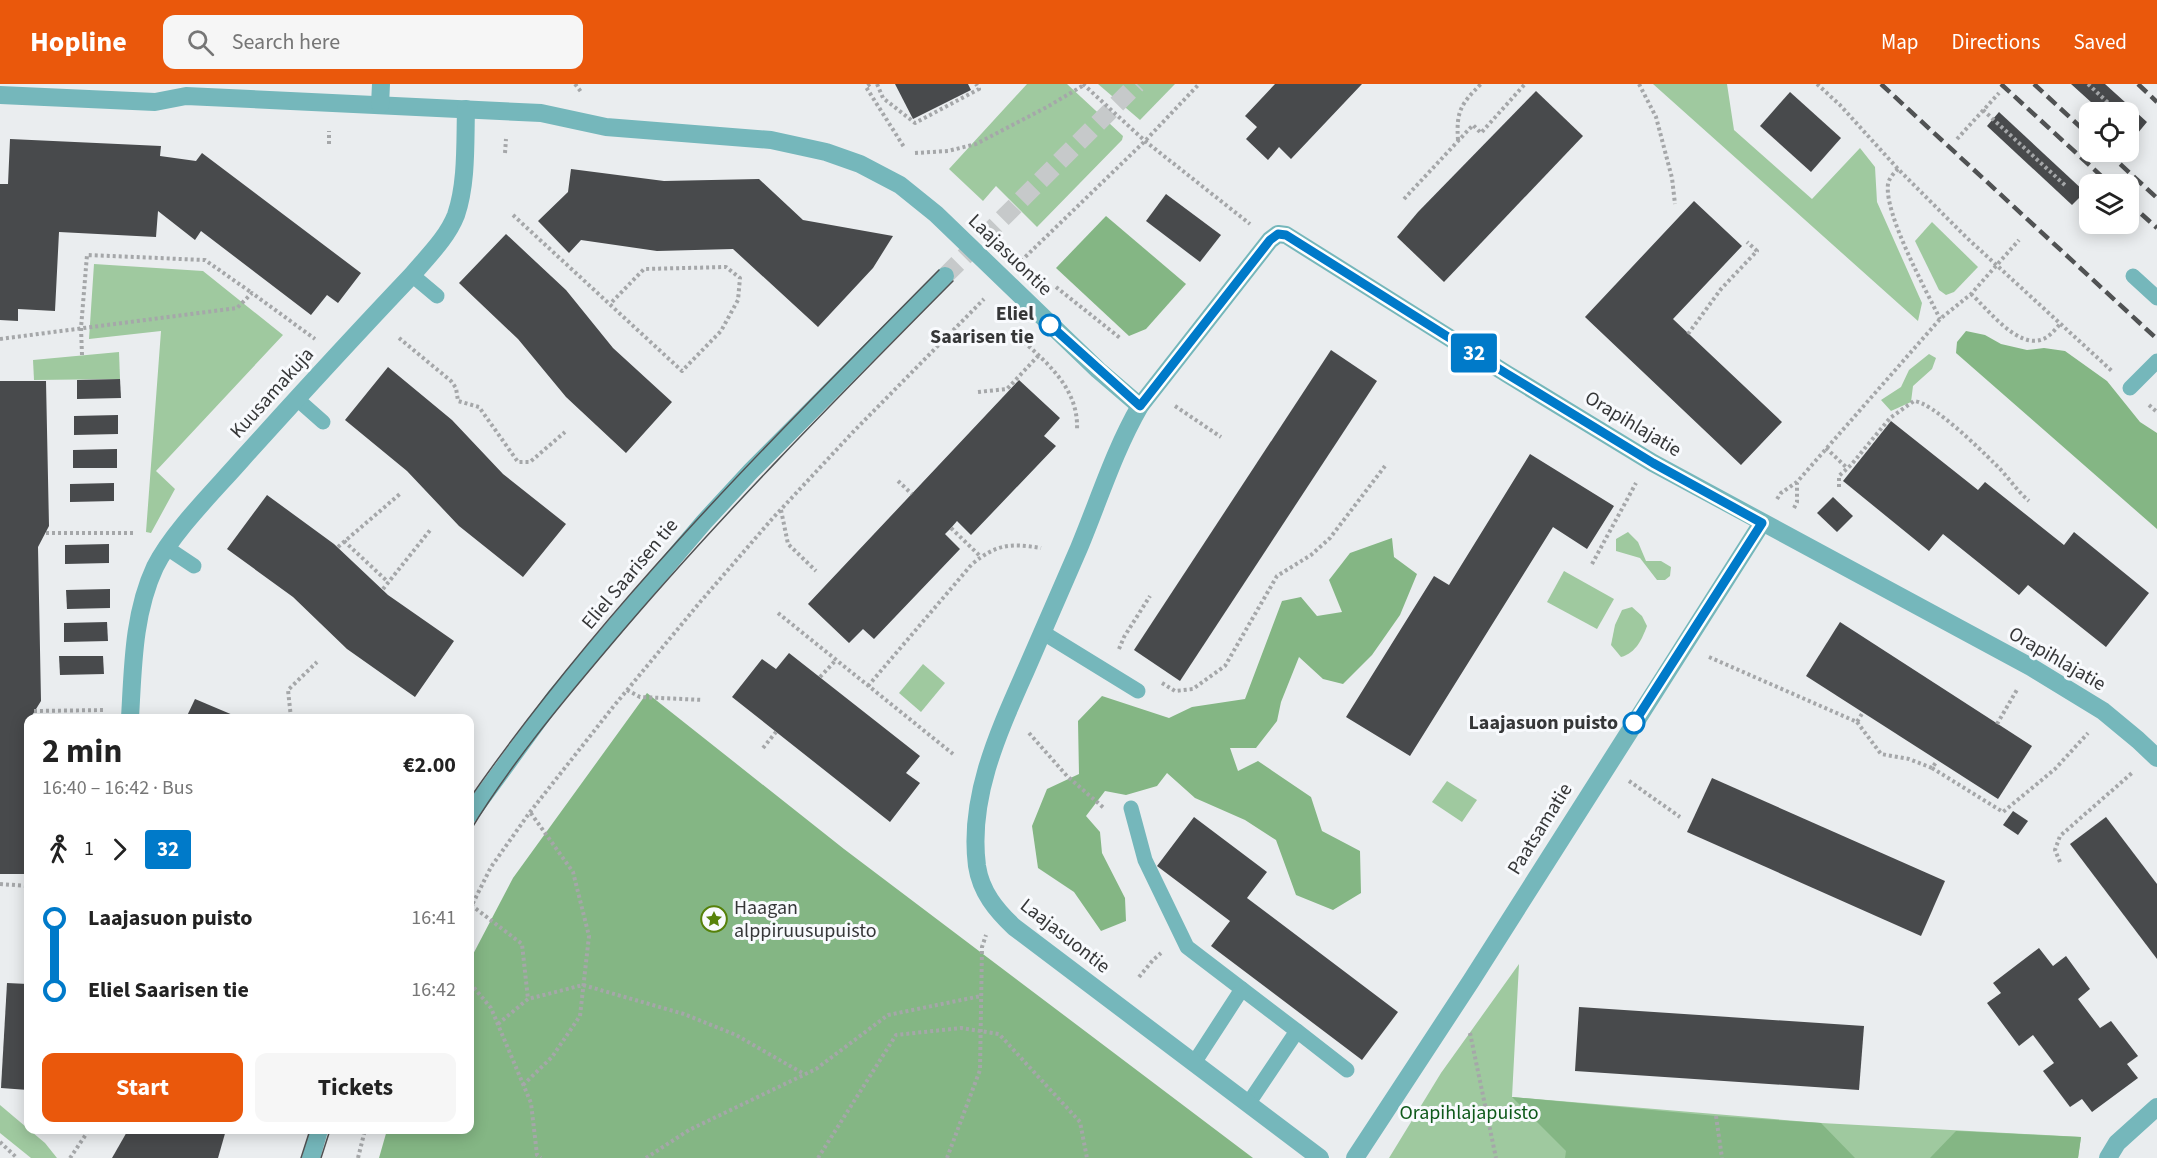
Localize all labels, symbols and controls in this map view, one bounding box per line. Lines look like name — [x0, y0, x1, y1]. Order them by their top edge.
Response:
search box — [163, 15, 583, 69]
text: Hopline — [30, 22, 127, 62]
icon: search — [184, 26, 217, 59]
text: Search here — [232, 26, 340, 58]
text: Map — [1881, 27, 1919, 57]
text: Directions — [1952, 27, 2040, 57]
text: Saved — [2073, 27, 2127, 57]
map controls — [2079, 102, 2139, 234]
button: locate — [2079, 102, 2139, 162]
button: layers — [2079, 174, 2139, 234]
street label: Laajasuontie — [962, 208, 1058, 302]
place label: Eliel Saarisen tie — [930, 300, 1034, 351]
marker: Eliel Saarisen tie — [1039, 314, 1061, 336]
line badge: 32 — [1447, 334, 1501, 372]
text: 32 — [1463, 338, 1485, 368]
street label: Kuusamakuja — [224, 341, 320, 445]
street label: Orapihlajatie — [1579, 384, 1687, 464]
street label: Eliel Saarisen tie — [575, 512, 685, 636]
street label: Orapihlajatie — [2003, 620, 2111, 698]
place label: Laajasuon puisto — [1469, 709, 1618, 737]
marker: Laajasuon puisto — [1623, 712, 1645, 734]
text: 2 min — [42, 728, 122, 775]
text: €2.00 — [403, 749, 456, 781]
text: 16:40 – 16:42 · Bus — [42, 774, 193, 802]
street label: Paatsamatie — [1501, 778, 1579, 880]
icon: walk — [42, 833, 75, 866]
icon: forward — [103, 833, 136, 866]
text: 32 — [157, 834, 179, 864]
text: 1 — [84, 835, 94, 863]
street label: Laajasuontie — [1014, 892, 1116, 980]
place label: Haagan alppiruusupuisto — [734, 894, 876, 945]
text: Laajasuon puisto — [88, 902, 252, 934]
text: 16:41 — [411, 904, 456, 932]
place icon: Haagan alppiruusupuisto — [699, 904, 729, 934]
text: Eliel Saarisen tie — [88, 974, 249, 1006]
text: 16:42 — [411, 976, 456, 1004]
button: Start — [42, 1053, 243, 1122]
button: Tickets — [255, 1053, 456, 1122]
park label: Orapihlajapuisto — [1399, 1099, 1539, 1127]

